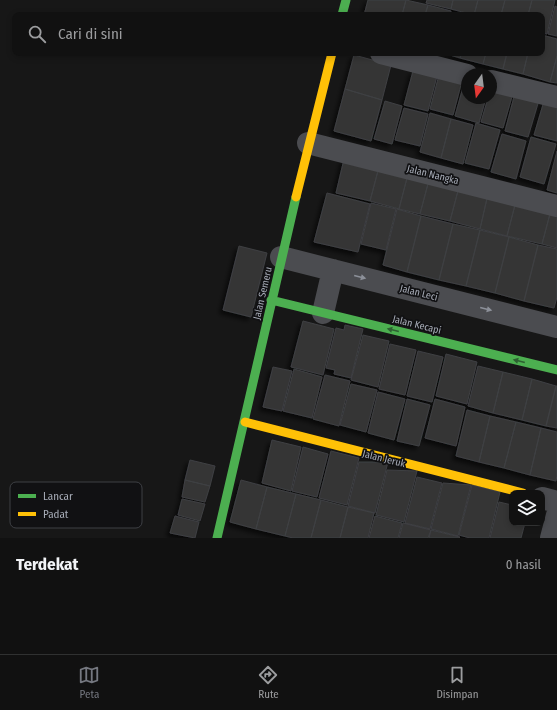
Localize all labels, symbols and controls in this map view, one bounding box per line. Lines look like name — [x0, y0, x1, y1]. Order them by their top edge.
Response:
search box — [12, 12, 545, 56]
icon: search — [26, 23, 48, 45]
text: Cari di sini — [58, 25, 123, 43]
north arrow — [461, 68, 497, 104]
street label: Jalan Nangka — [406, 163, 460, 187]
street label: Jalan Semeru — [251, 266, 275, 321]
one-way arrow — [354, 274, 366, 280]
street label: Jalan Leci — [399, 282, 439, 303]
one-way arrow — [480, 306, 492, 312]
street label: Jalan Kecapi — [391, 313, 442, 337]
one-way arrow — [387, 327, 399, 333]
one-way arrow — [513, 358, 525, 364]
street label: Jalan Jeruk — [361, 448, 407, 470]
legend — [10, 482, 142, 528]
text: Lancar — [43, 490, 73, 503]
map controls — [509, 490, 545, 526]
button: layers — [509, 490, 545, 526]
text: Padat — [43, 508, 69, 521]
text: Terdekat — [16, 554, 78, 575]
text: 0 hasil — [506, 557, 541, 572]
tab: Peta — [78, 664, 100, 701]
tab: Rute — [257, 664, 279, 701]
tab: Disimpan — [436, 664, 478, 701]

